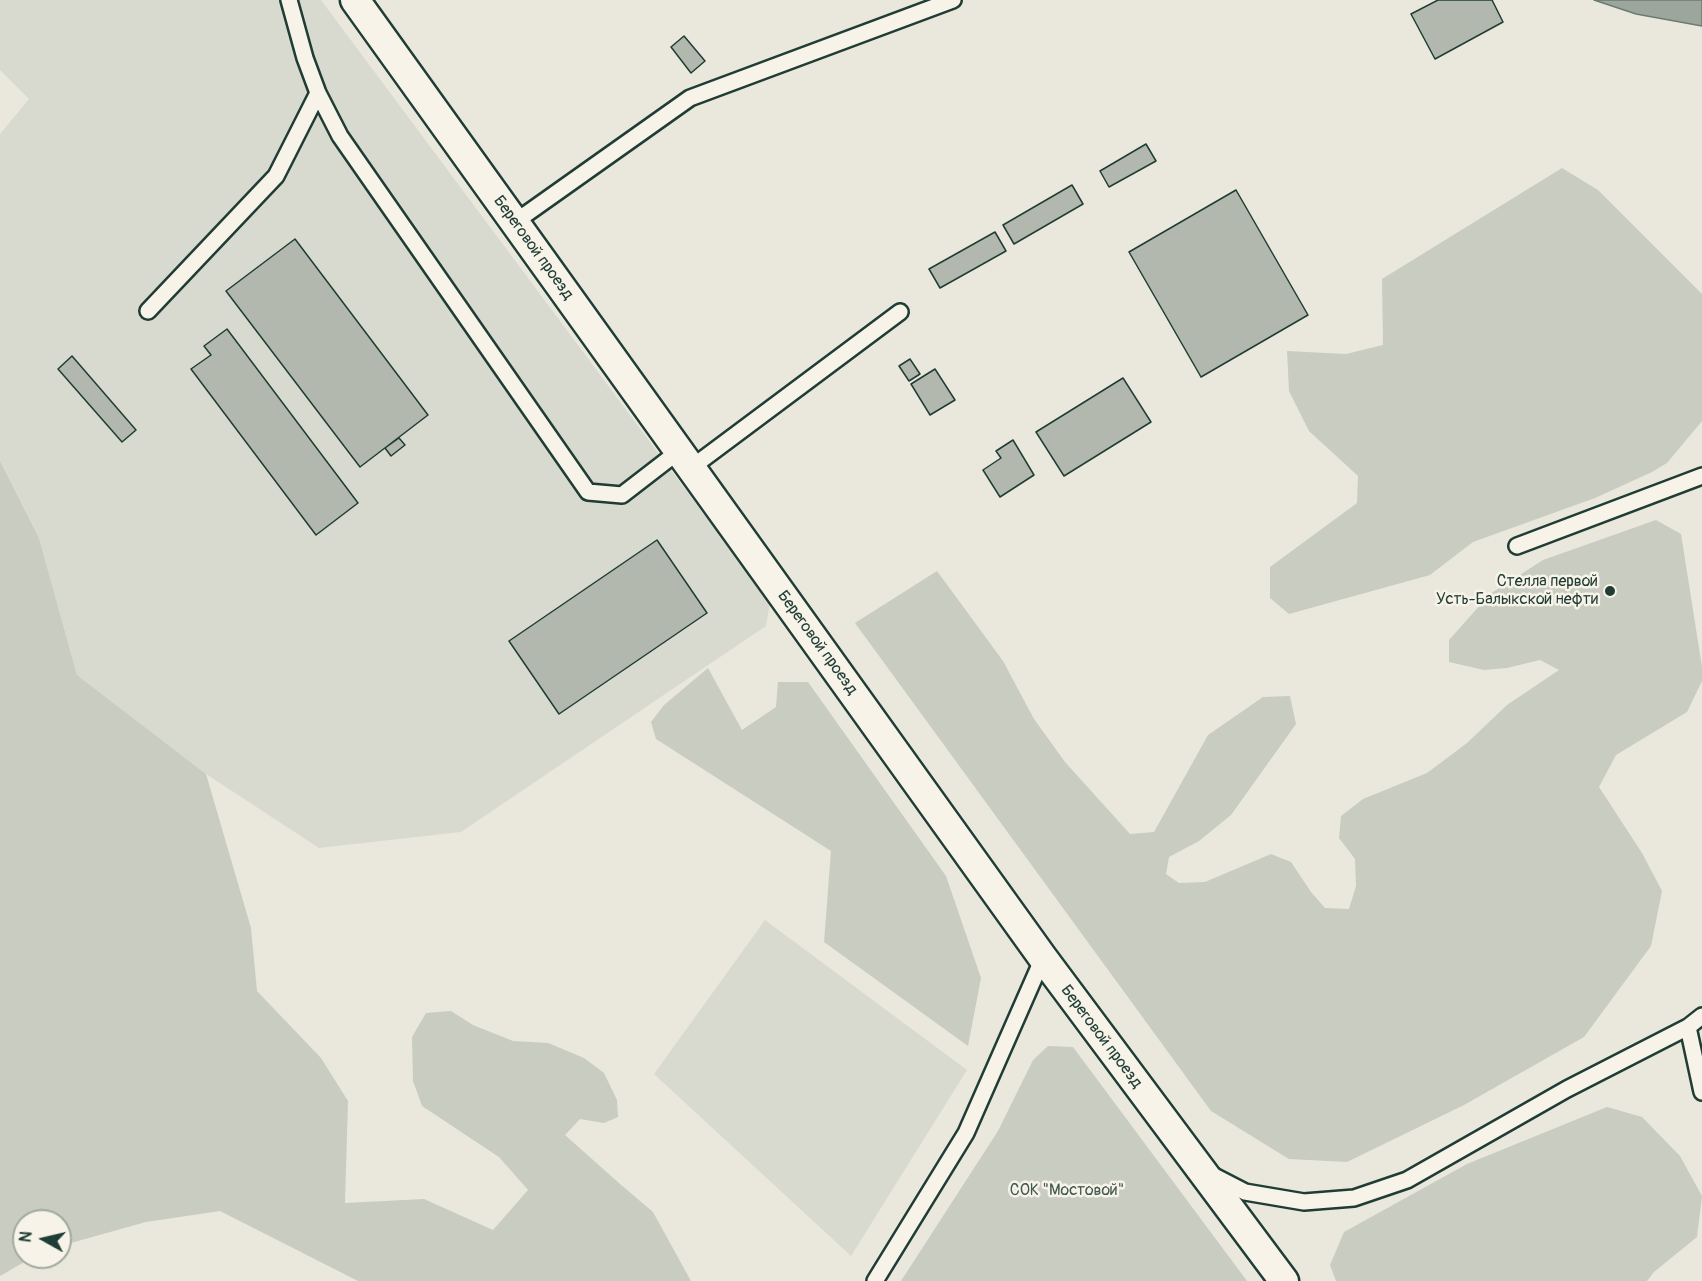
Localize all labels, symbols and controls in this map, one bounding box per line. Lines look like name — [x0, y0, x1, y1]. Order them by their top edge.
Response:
street label: Береговой проезд — [489, 192, 577, 304]
place label: Стелла первой Усть-Балыкской нефти — [1436, 572, 1598, 610]
marker: Стелла первой Усть-Балыкской нефти — [1603, 584, 1617, 598]
street label: Береговой проезд — [773, 587, 861, 699]
street label: Береговой проезд — [1056, 982, 1146, 1092]
park label: СОК "Мостовой" — [1010, 1181, 1124, 1201]
north arrow — [12, 1209, 72, 1269]
text: N — [15, 1230, 37, 1244]

